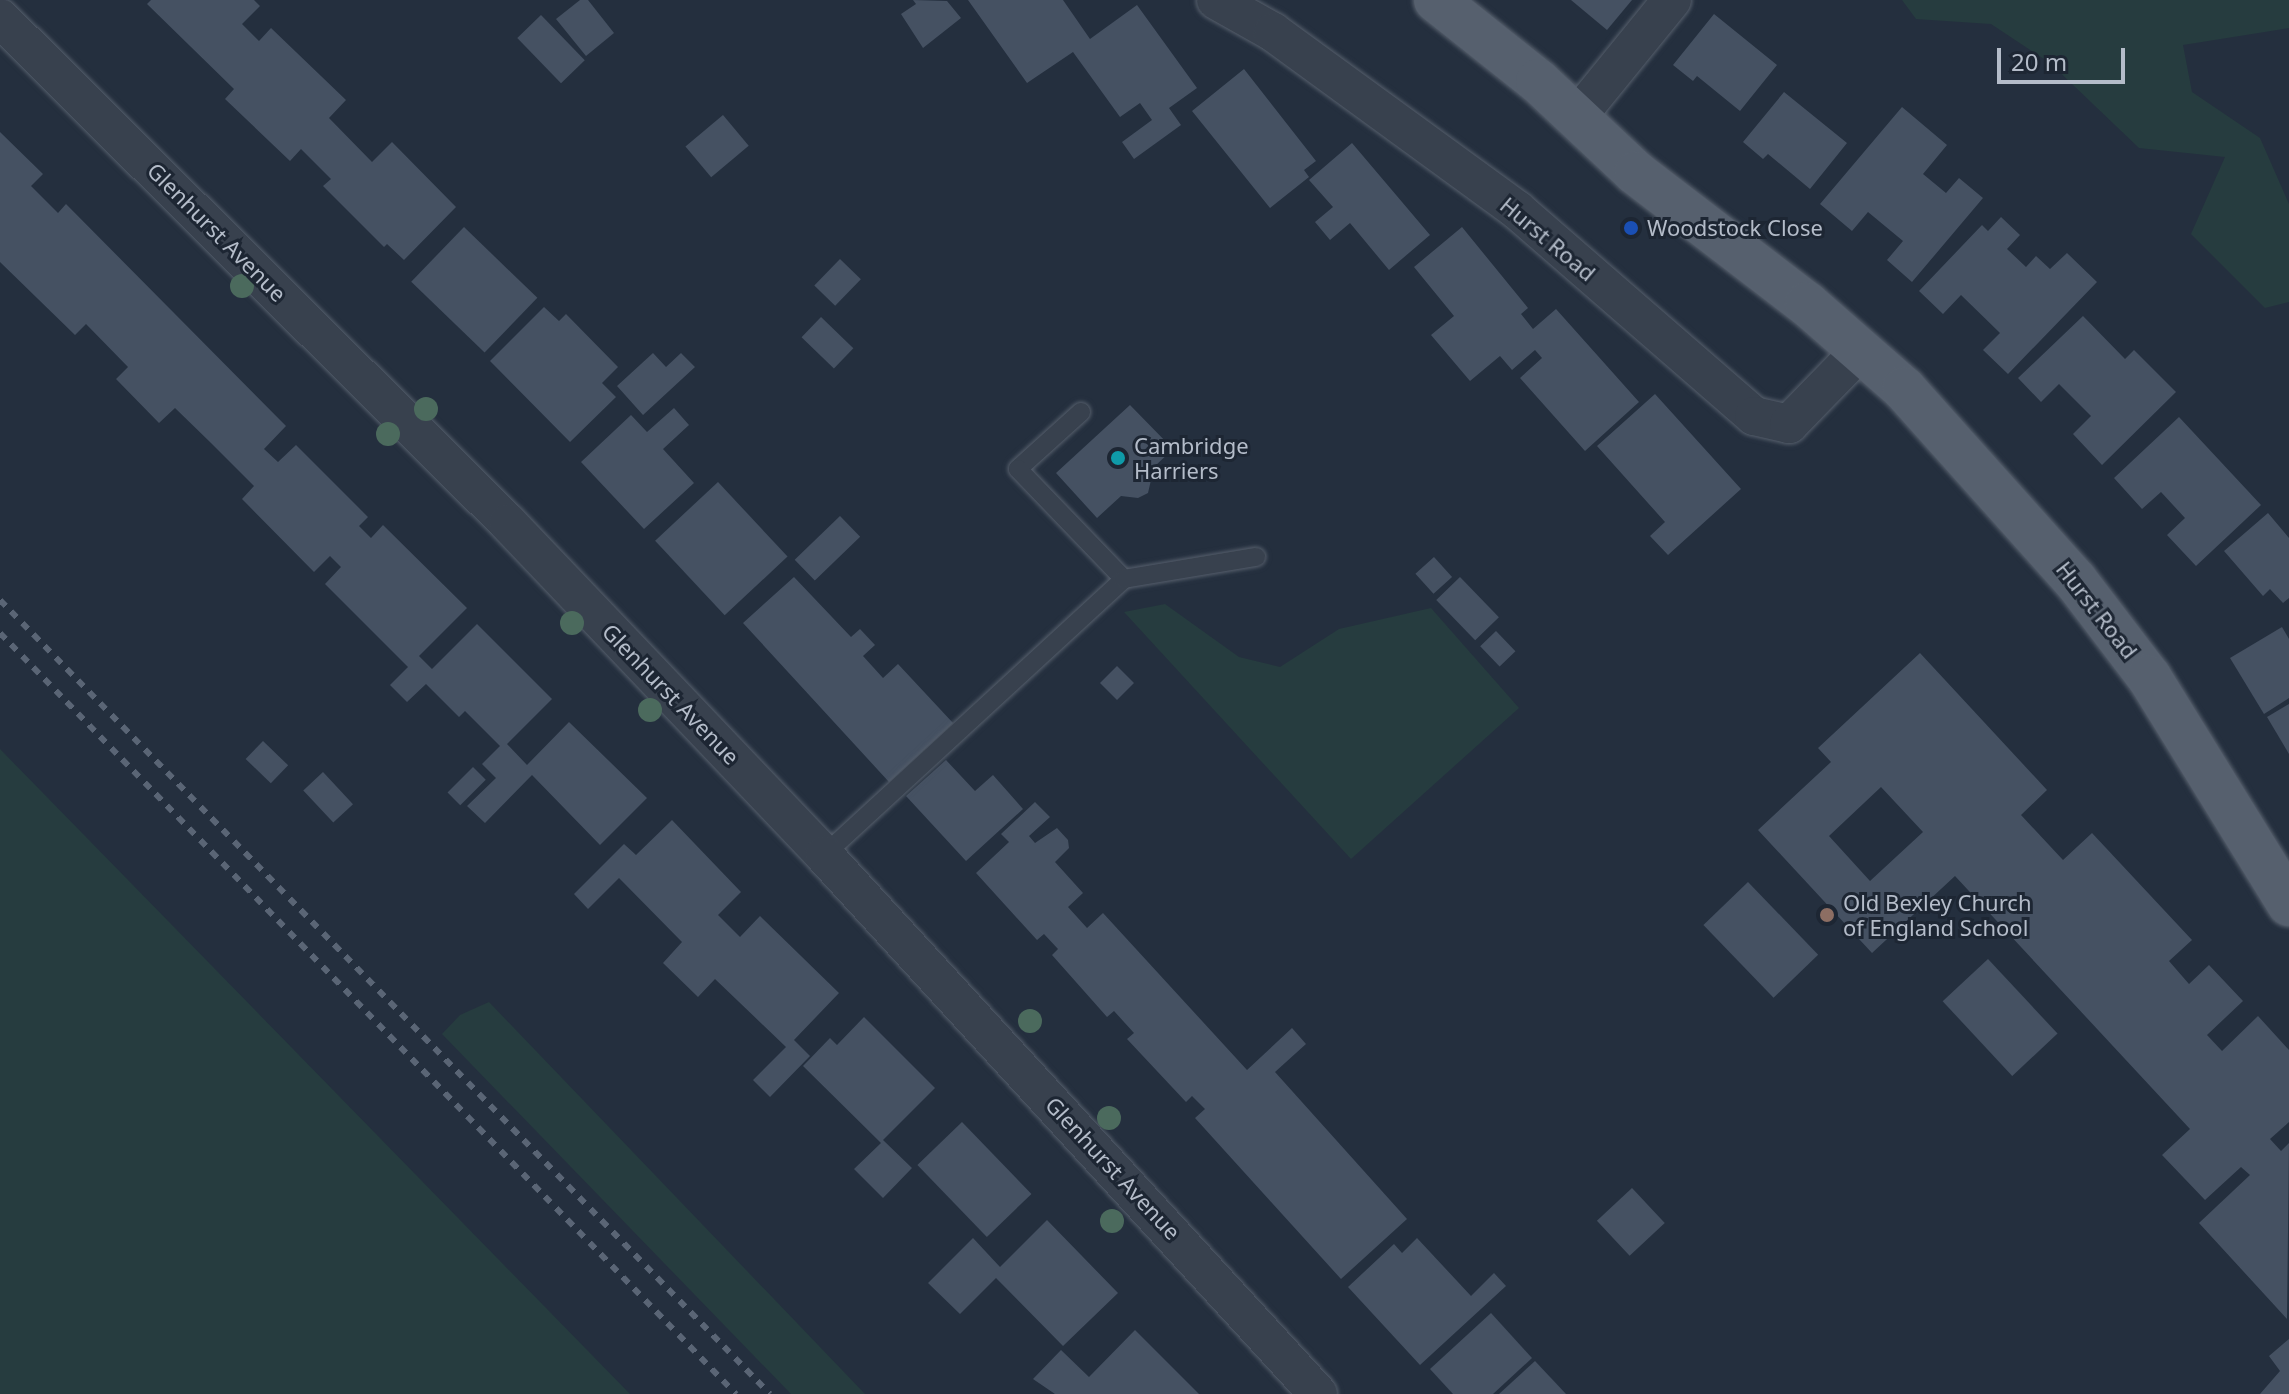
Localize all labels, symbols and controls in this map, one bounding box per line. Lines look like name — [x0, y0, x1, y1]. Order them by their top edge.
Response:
scale bar — [2001, 32, 2129, 82]
text: 20 m — [2011, 45, 2067, 78]
street label: Glenhurst Avenue — [142, 157, 292, 307]
street label: Hurst Road — [1495, 192, 1601, 286]
place label: Woodstock Close — [1647, 215, 1823, 241]
marker: Woodstock Close — [1622, 219, 1640, 237]
place label: Cambridge Harriers — [1134, 432, 1249, 484]
marker: Cambridge Harriers — [1109, 449, 1127, 467]
street label: Hurst Road — [2051, 556, 2143, 664]
street label: Glenhurst Avenue — [597, 618, 745, 770]
place label: Old Bexley Church of England School — [1843, 889, 2031, 940]
marker: Old Bexley Church of England School — [1818, 906, 1836, 924]
street label: Glenhurst Avenue — [1040, 1091, 1186, 1245]

